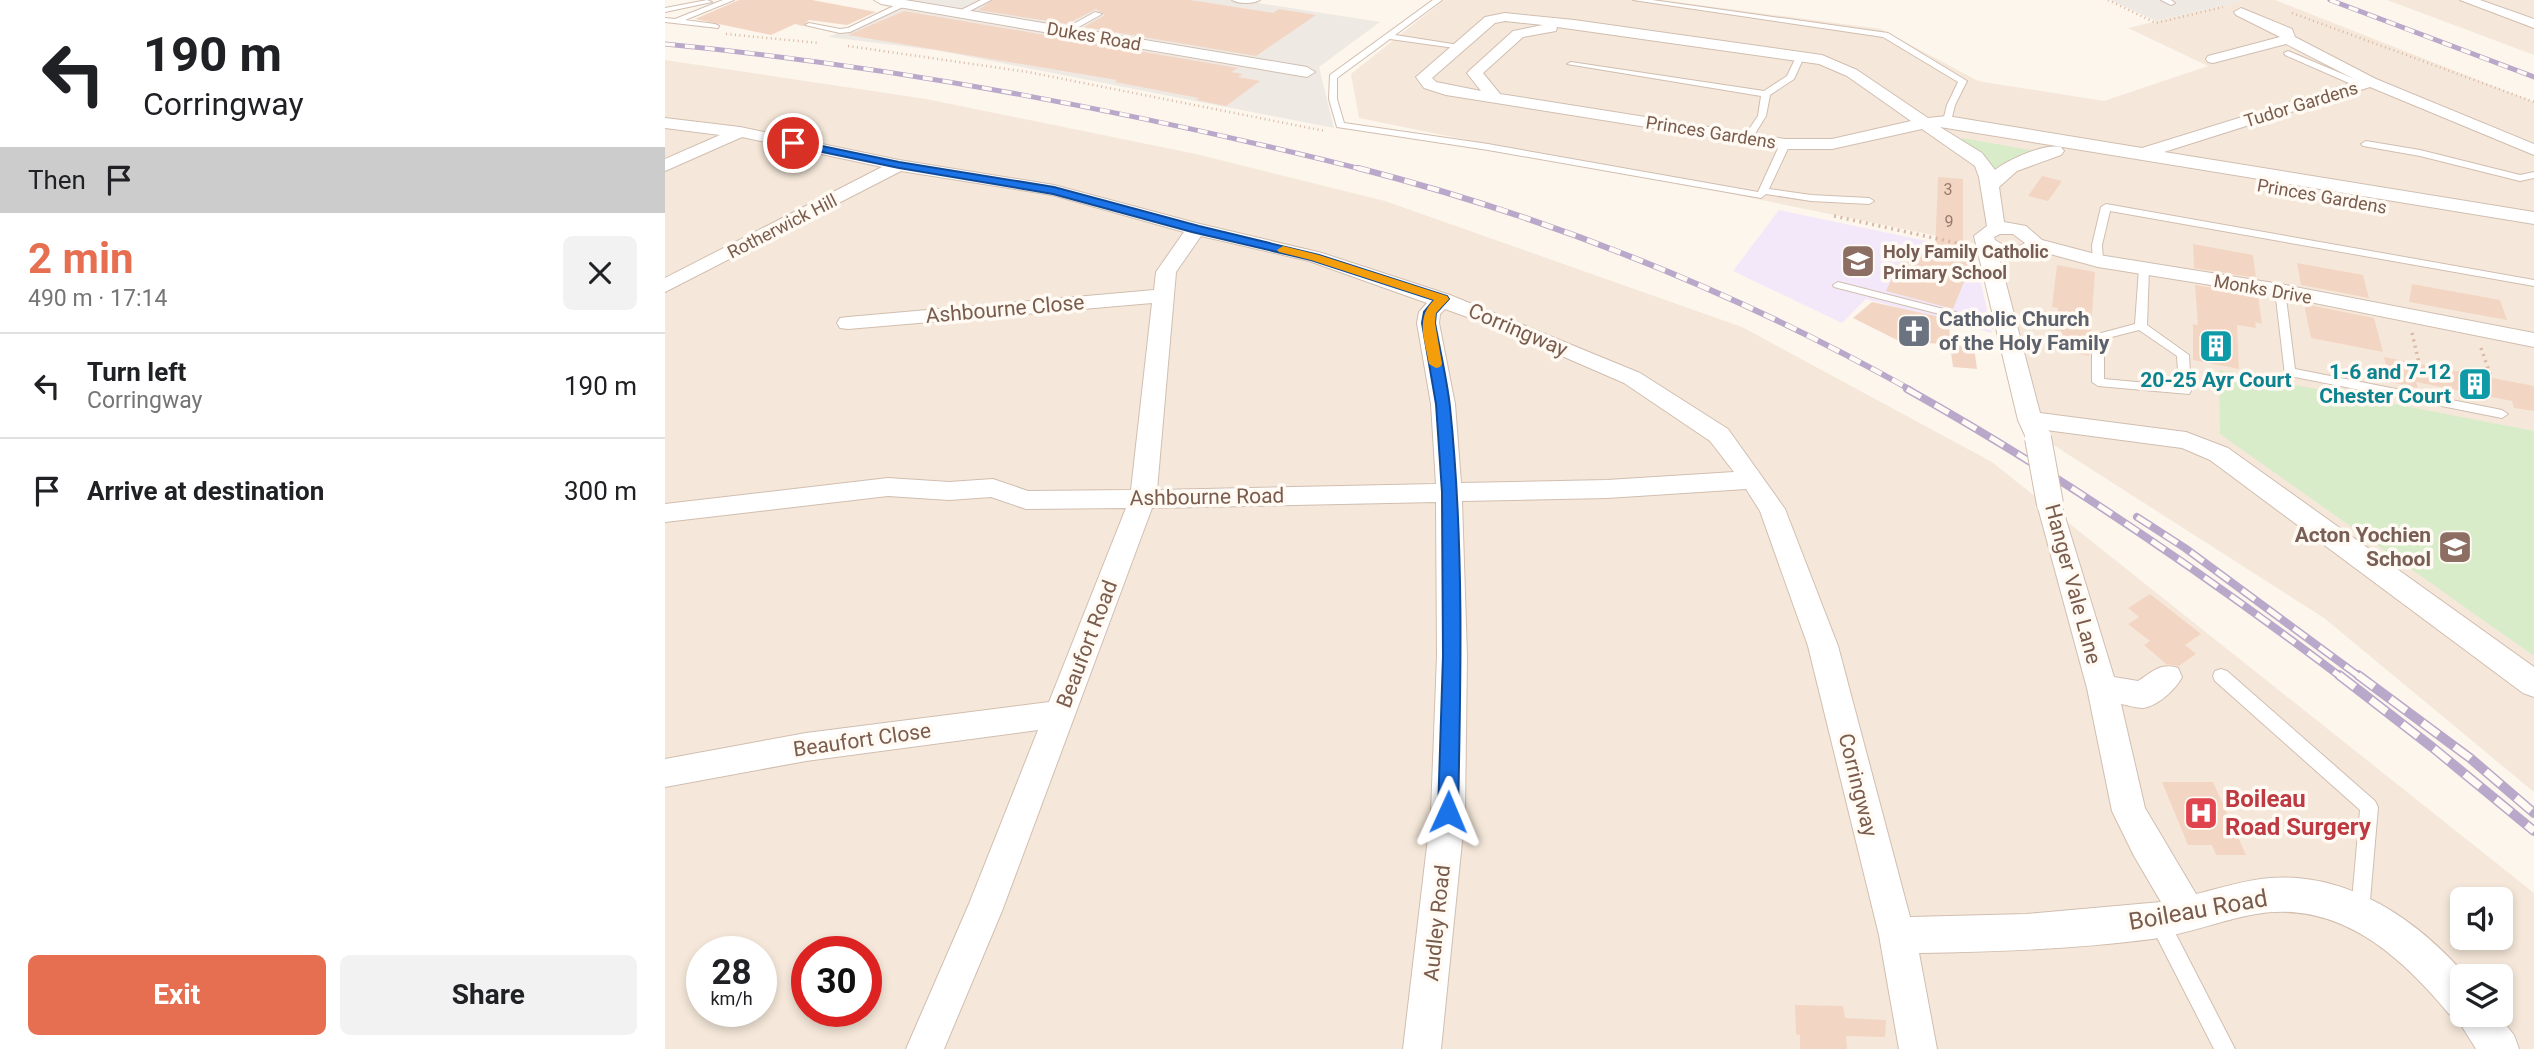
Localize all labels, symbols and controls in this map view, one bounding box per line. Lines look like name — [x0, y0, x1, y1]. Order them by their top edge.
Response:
street label: Dukes Road — [1045, 17, 1143, 55]
text: 190 m — [143, 26, 282, 83]
icon: left — [28, 28, 119, 119]
street label: Tudor Gardens — [2242, 77, 2360, 131]
text: Corringway — [143, 85, 304, 123]
street label: Princes Gardens — [1644, 111, 1778, 153]
pin — [763, 113, 823, 173]
icon: arrive — [774, 124, 812, 162]
icon: arrive — [100, 161, 138, 199]
text: Then — [28, 165, 86, 195]
street label: Princes Gardens — [2255, 174, 2389, 218]
house number: 3 — [1944, 180, 1953, 199]
street label: Rotherwick Hill — [724, 189, 840, 263]
house number: 9 — [1945, 212, 1954, 231]
text: 2 min — [28, 234, 134, 283]
button: close — [563, 236, 637, 310]
place label: Holy Family Catholic Primary School — [1883, 241, 2049, 283]
school or university icon: Holy Family Catholic Primary School — [1839, 242, 1877, 280]
street label: Monks Drive — [2212, 270, 2314, 308]
text: 490 m · 17:14 — [28, 285, 167, 312]
street label: Ashbourne Close — [925, 290, 1085, 328]
street label: Corringway — [1465, 298, 1571, 362]
place label: Catholic Church of the Holy Family — [1939, 307, 2110, 355]
church icon: Catholic Church of the Holy Family — [1895, 312, 1933, 350]
building icon: 20-25 Ayr Court — [2197, 327, 2235, 365]
text: Turn left — [87, 357, 186, 387]
place label: 1-6 and 7-12 Chester Court — [2319, 360, 2451, 408]
building icon: 1-6 and 7-12 Chester Court — [2456, 365, 2494, 403]
icon: left — [28, 367, 66, 405]
place label: 20-25 Ayr Court — [2140, 368, 2292, 392]
text: 190 m — [564, 371, 637, 401]
text: Corringway — [87, 387, 202, 414]
icon: arrive — [28, 472, 66, 510]
text: Arrive at destination — [87, 476, 324, 506]
text: 300 m — [564, 476, 637, 506]
street label: Ashbourne Road — [1129, 484, 1285, 510]
street label: Hanger Vale Lane — [2040, 501, 2106, 667]
place label: Acton Yochien School — [2295, 523, 2431, 571]
school or university icon: Acton Yochien School — [2436, 528, 2474, 566]
street label: Beaufort Road — [1052, 577, 1122, 711]
street label: Beaufort Close — [792, 718, 932, 762]
street label: Corringway — [1834, 731, 1882, 839]
position arrow — [1411, 775, 1485, 849]
place label: Boileau Road Surgery — [2225, 785, 2372, 841]
hospital icon: Boileau Road Surgery — [2182, 794, 2220, 832]
street label: Audley Road — [1419, 864, 1455, 982]
street label: Boileau Road — [2126, 884, 2270, 936]
map controls — [2450, 887, 2513, 1027]
button: sound — [2450, 887, 2513, 950]
speed limit sign: 30 — [791, 936, 882, 1027]
text: 28 — [711, 952, 752, 993]
button: Exit — [28, 955, 326, 1035]
button: Share — [340, 955, 637, 1035]
button: layers — [2450, 964, 2513, 1027]
text: km/h — [710, 988, 753, 1009]

